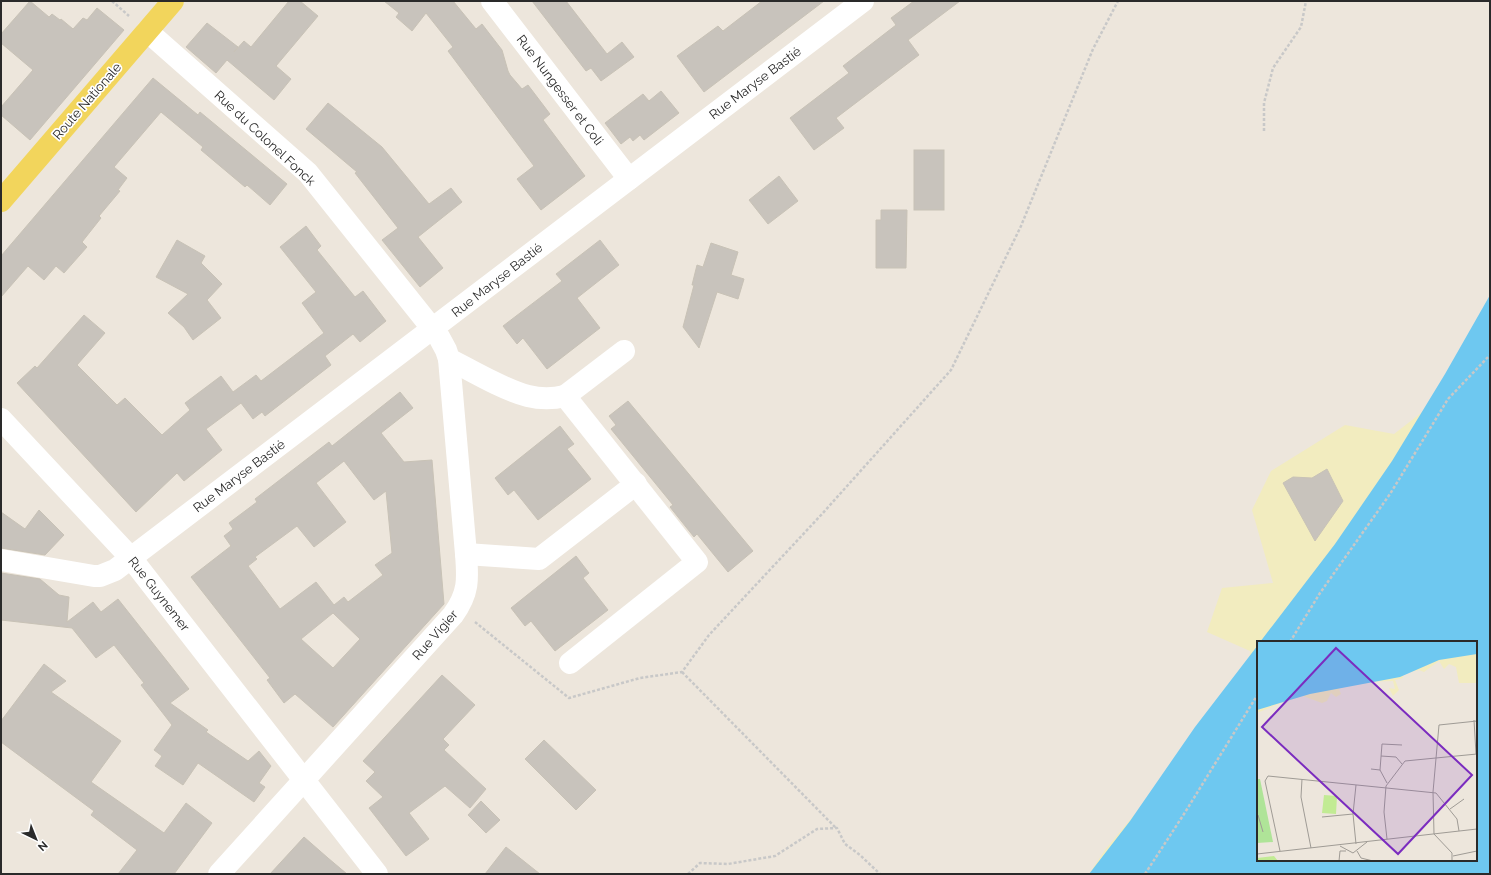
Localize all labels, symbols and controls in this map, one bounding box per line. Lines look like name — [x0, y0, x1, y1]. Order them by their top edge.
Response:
street label: Rue Nungesser et Coli — [514, 32, 606, 148]
street label: Rue Maryse Bastié — [706, 43, 804, 122]
street label: Route Nationale — [50, 59, 125, 142]
street label: Rue du Colonel Fonck — [211, 87, 319, 189]
street label: Rue Maryse Bastié — [449, 240, 546, 320]
street label: Rue Maryse Bastié — [190, 436, 288, 515]
street label: Rue Guynemer — [125, 554, 193, 635]
street label: Rue Vigier — [409, 607, 461, 663]
inset map — [1257, 641, 1477, 861]
north arrow — [16, 819, 56, 859]
text: N — [35, 838, 50, 854]

